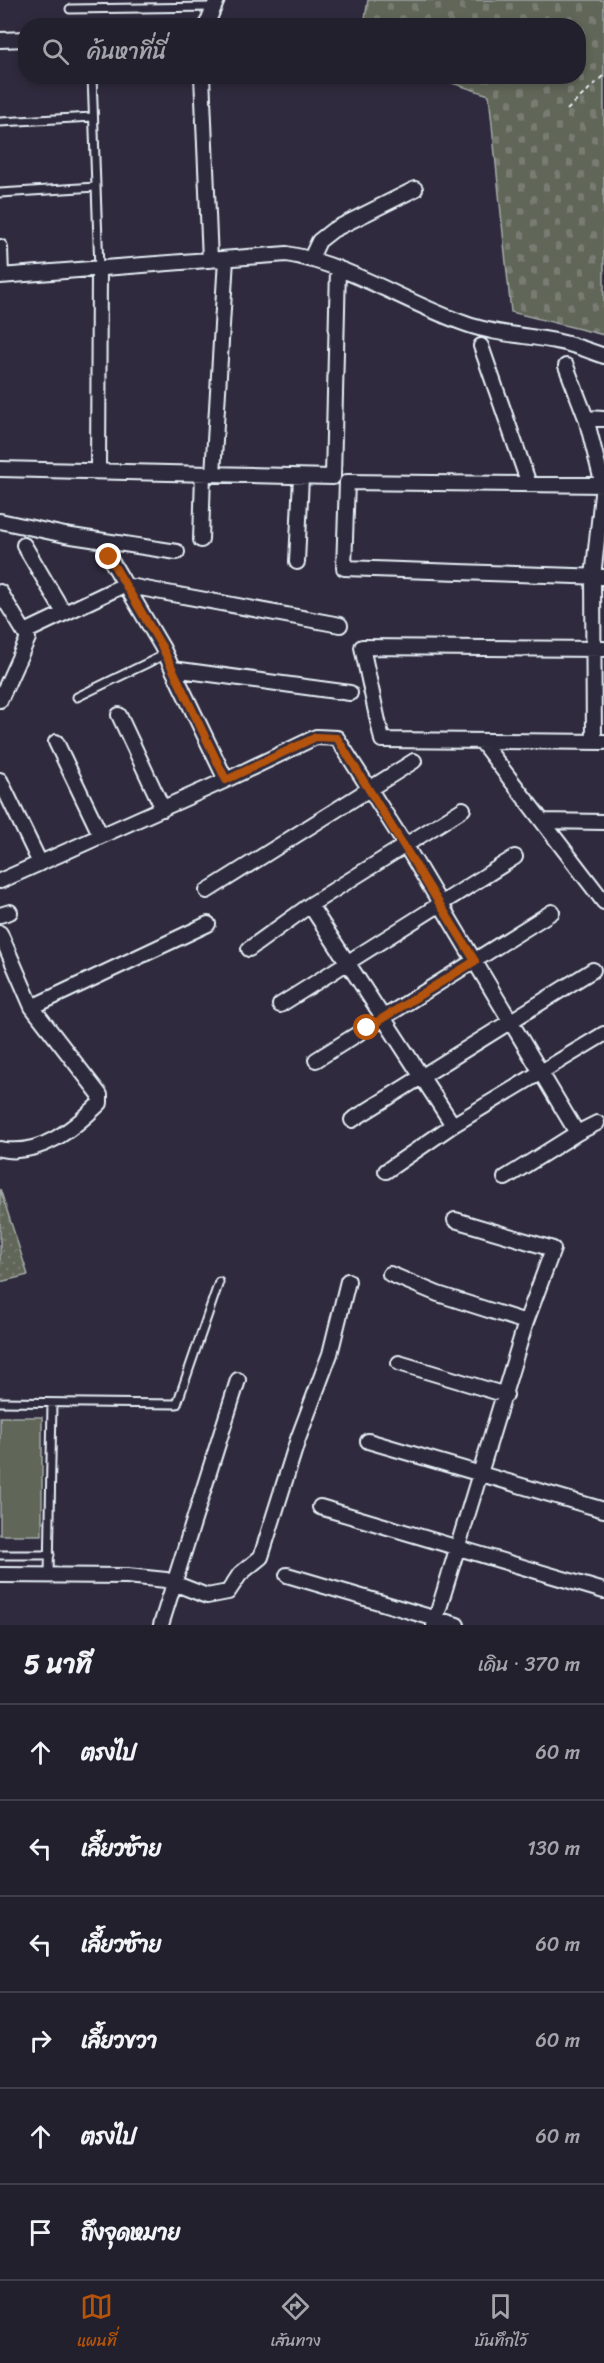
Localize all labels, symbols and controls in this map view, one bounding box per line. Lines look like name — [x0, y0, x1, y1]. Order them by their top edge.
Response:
search box — [18, 18, 586, 84]
text: ค้นหาที่นี่ — [87, 32, 167, 71]
icon: search — [39, 35, 72, 68]
route end — [95, 543, 121, 569]
route start — [353, 1014, 379, 1040]
text: 5 นาที — [24, 1641, 92, 1687]
text: เดิน · 370 m — [478, 1647, 580, 1682]
text: ตรงไป — [81, 1733, 136, 1772]
text: 60 m — [535, 1735, 580, 1770]
icon: ahead — [24, 1736, 57, 1769]
text: เลี้ยวซ้าย — [81, 1829, 161, 1868]
text: 130 m — [527, 1831, 580, 1866]
icon: left — [24, 1832, 57, 1865]
text: เลี้ยวซ้าย — [81, 1925, 161, 1964]
text: 60 m — [535, 1927, 580, 1962]
icon: left — [24, 1928, 57, 1961]
text: เลี้ยวขวา — [81, 2021, 157, 2060]
text: 60 m — [535, 2023, 580, 2058]
icon: right — [24, 2024, 57, 2057]
text: ตรงไป — [81, 2117, 136, 2156]
text: 60 m — [535, 2119, 580, 2154]
icon: ahead — [24, 2120, 57, 2153]
text: ถึงจุดหมาย — [81, 2213, 180, 2252]
icon: arrive — [24, 2216, 57, 2249]
tab: แผนที่ — [77, 2290, 117, 2355]
tab: เส้นทาง — [271, 2290, 321, 2355]
tab: บันทึกไว้ — [474, 2290, 527, 2355]

